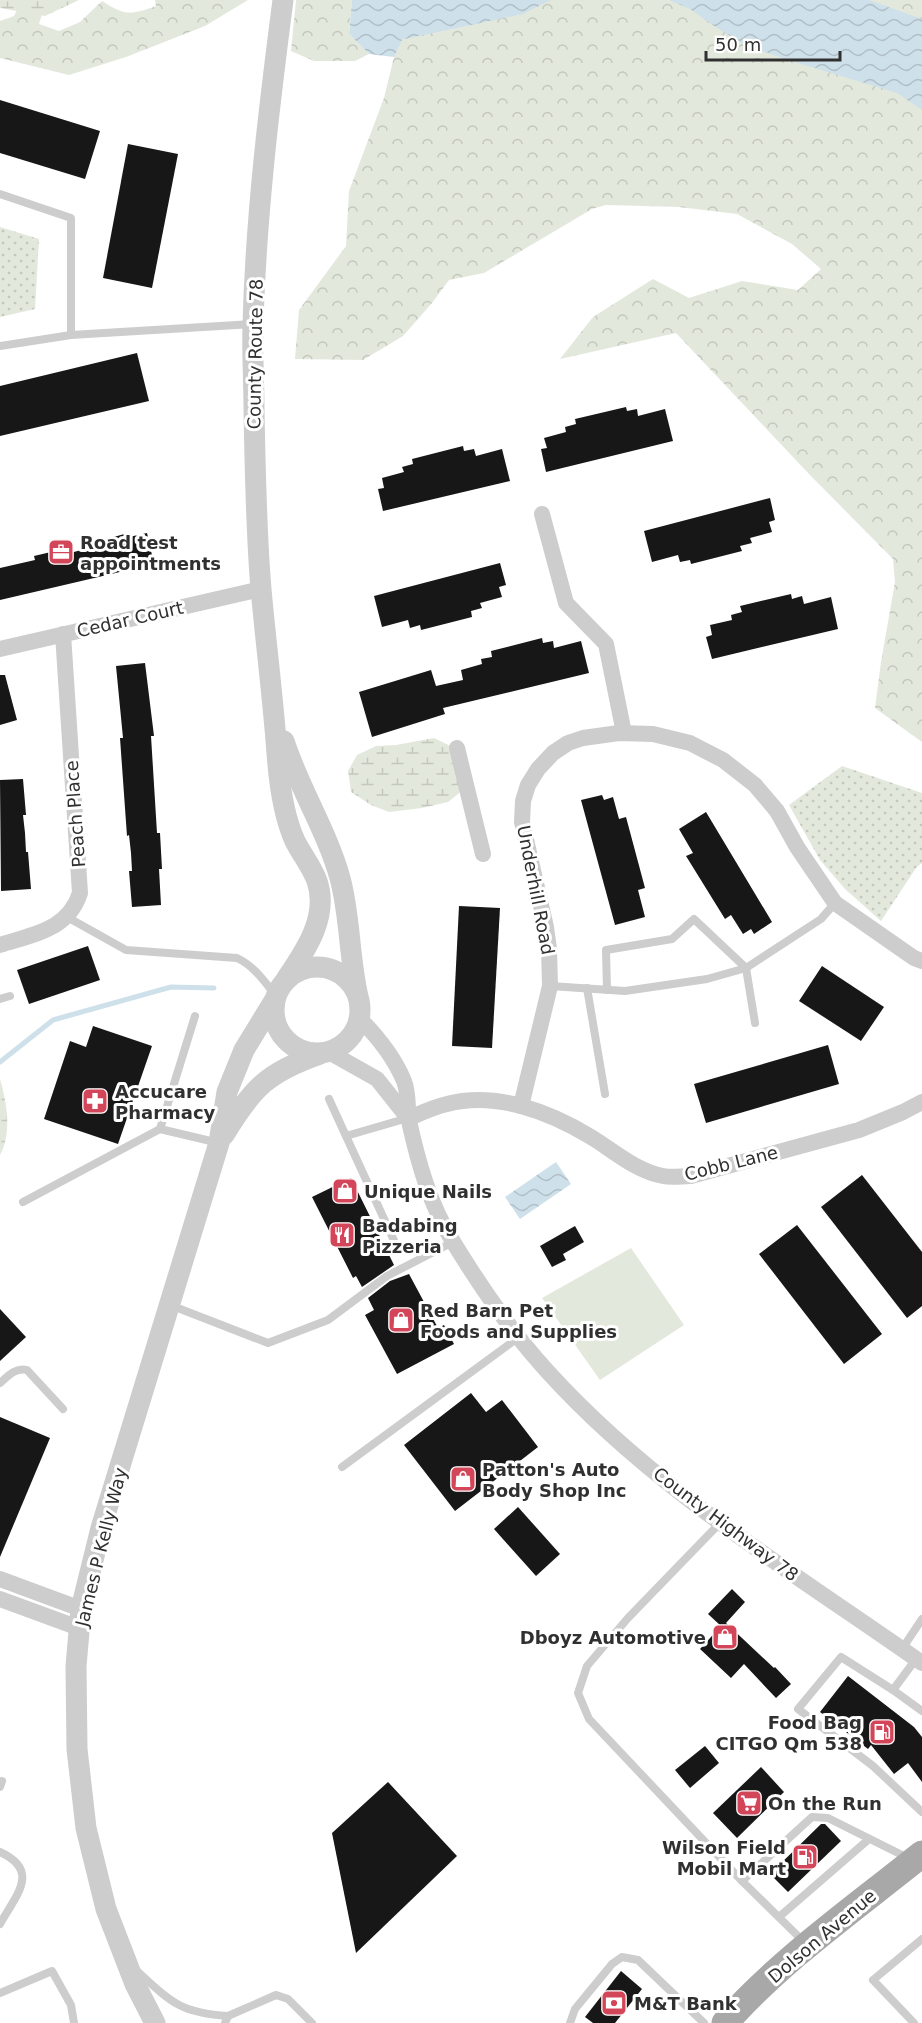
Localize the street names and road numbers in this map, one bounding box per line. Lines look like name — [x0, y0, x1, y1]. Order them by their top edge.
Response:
street label: County Route 78 — [243, 278, 267, 430]
street label: Cedar Court — [75, 597, 185, 641]
street label: Peach Place — [61, 760, 89, 868]
street label: Underhill Road — [513, 823, 559, 957]
street label: Cobb Lane — [682, 1141, 780, 1185]
street label: County Highway 78 — [649, 1463, 803, 1585]
street label: James P Kelly Way — [71, 1465, 131, 1630]
street label: Dolson Avenue — [764, 1885, 880, 1987]

